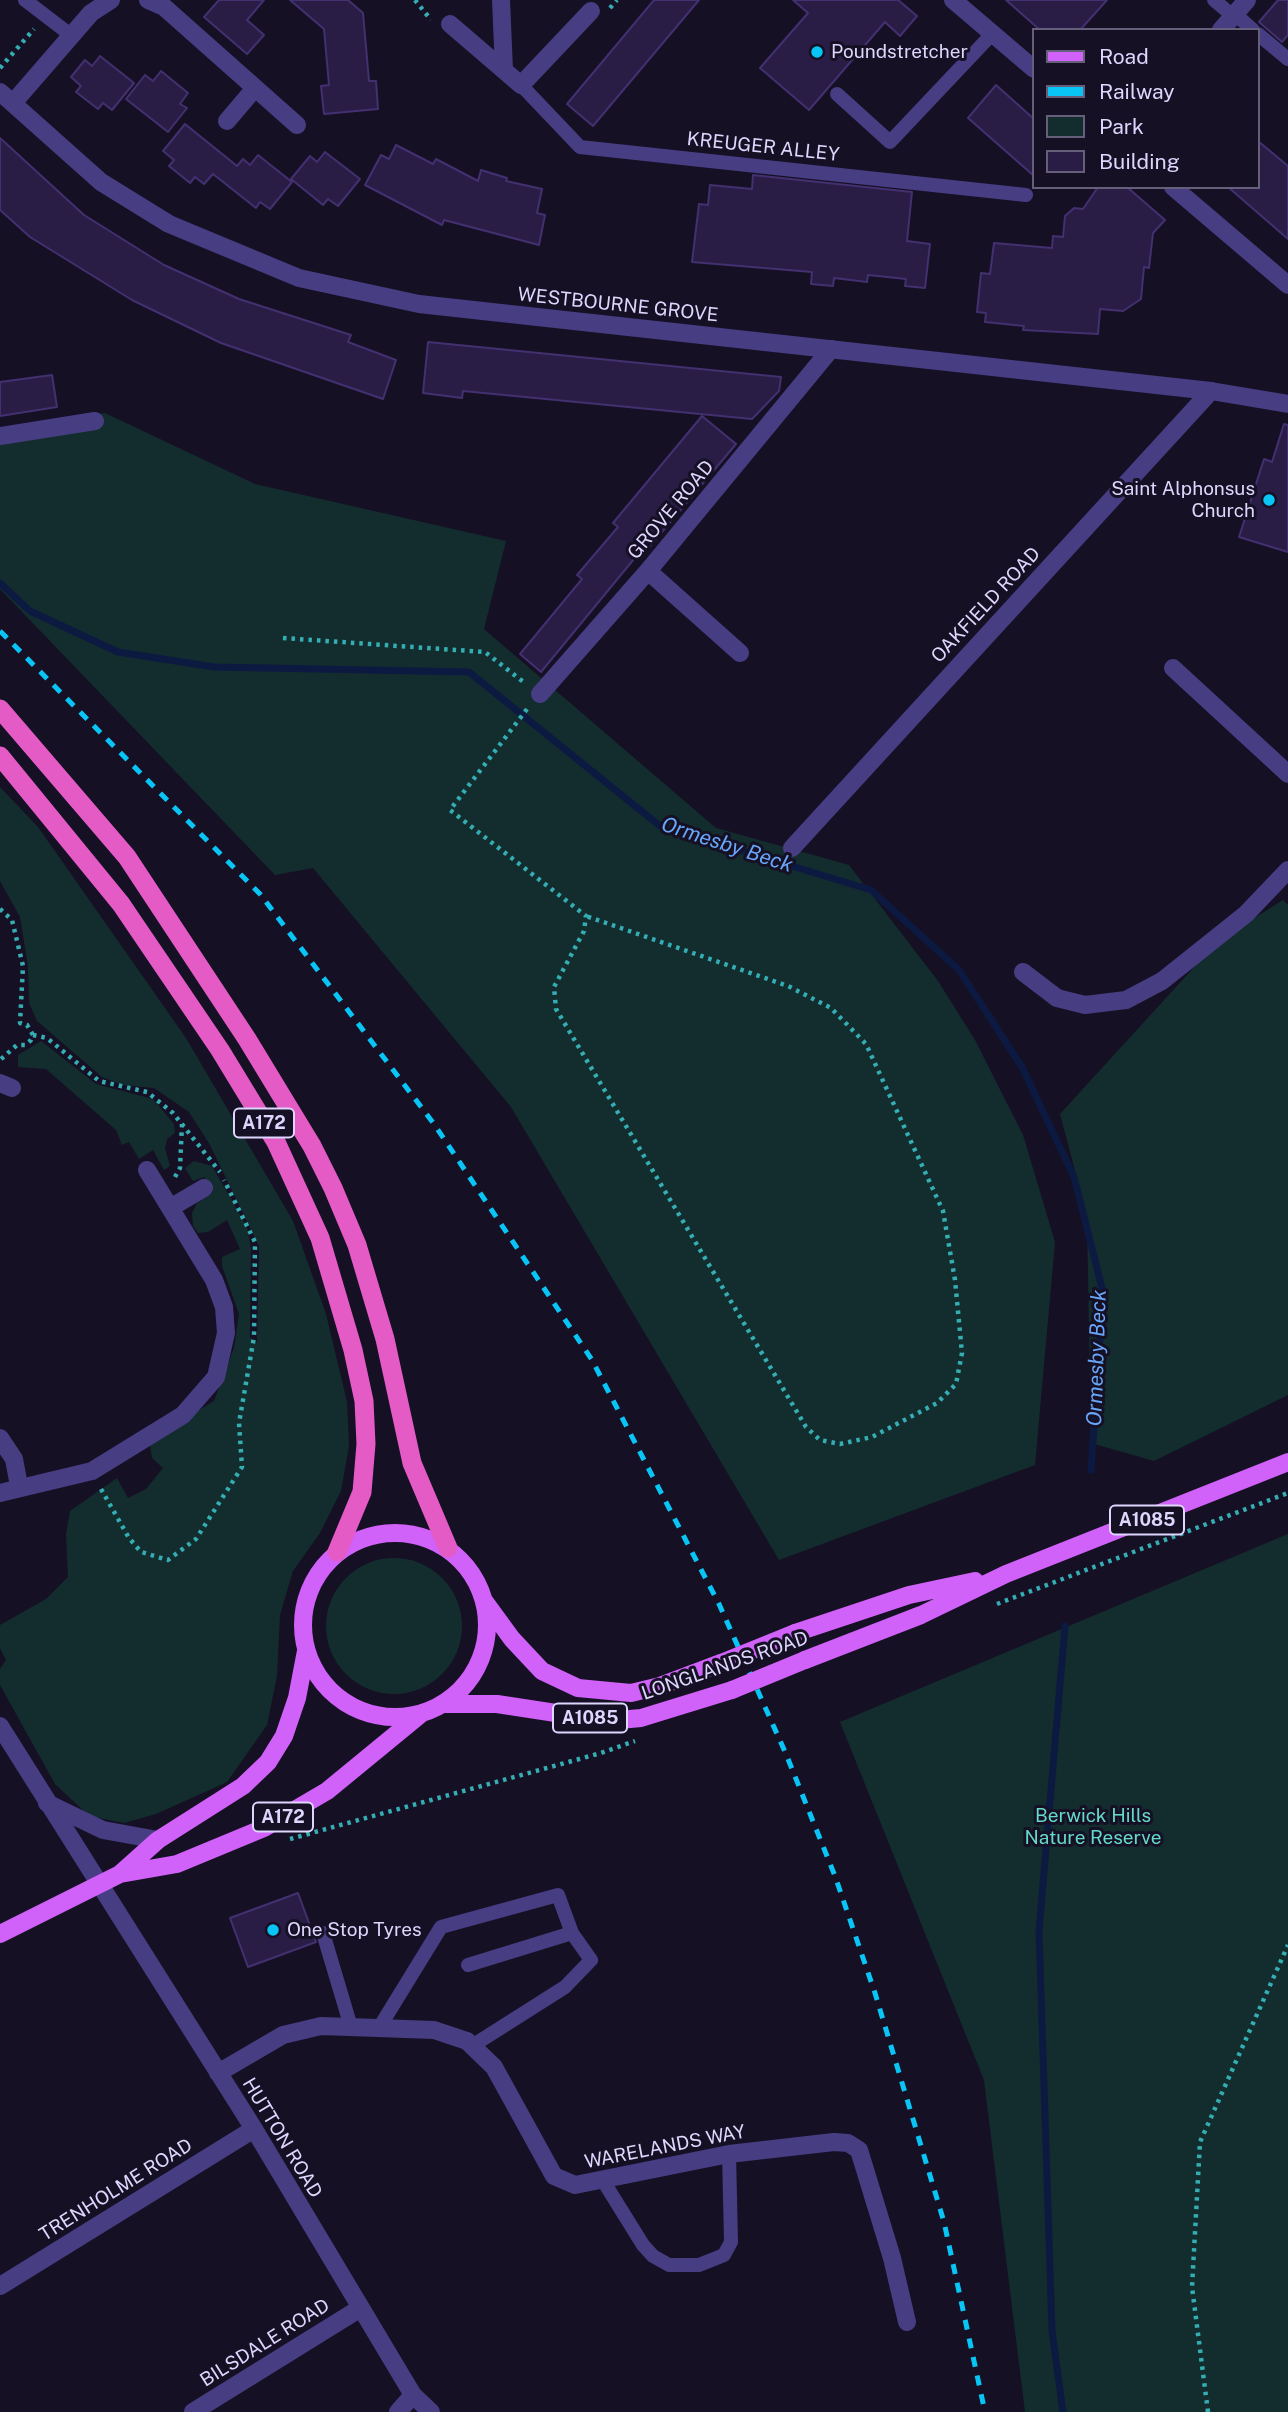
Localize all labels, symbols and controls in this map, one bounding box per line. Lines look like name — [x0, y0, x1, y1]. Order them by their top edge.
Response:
legend — [1032, 28, 1260, 189]
place label: Poundstretcher — [831, 41, 968, 63]
marker: Poundstretcher — [809, 44, 825, 60]
text: Road — [1099, 44, 1149, 69]
text: Railway — [1099, 79, 1175, 104]
text: Park — [1099, 114, 1144, 139]
street label: KREUGER ALLEY — [686, 128, 840, 166]
text: Building — [1099, 149, 1180, 174]
street label: WESTBOURNE GROVE — [517, 283, 719, 327]
street label: GROVE ROAD — [623, 456, 719, 564]
place label: Saint Alphonsus Church — [1111, 478, 1255, 522]
marker: Saint Alphonsus Church — [1261, 492, 1277, 508]
street label: OAKFIELD ROAD — [927, 542, 1045, 668]
water label: Ormesby Beck — [658, 812, 796, 878]
road number: A172 — [234, 1108, 294, 1138]
water label: Ormesby Beck — [1082, 1289, 1112, 1427]
road number: A1085 — [1110, 1506, 1184, 1534]
street label: LONGLANDS ROAD — [639, 1627, 811, 1705]
road number: A1085 — [553, 1703, 627, 1732]
road number: A172 — [253, 1802, 313, 1831]
park label: Berwick Hills Nature Reserve — [1025, 1805, 1161, 1849]
place label: One Stop Tyres — [287, 1919, 422, 1941]
marker: One Stop Tyres — [265, 1922, 281, 1938]
street label: HUTTON ROAD — [237, 2074, 327, 2202]
street label: WARELANDS WAY — [583, 2120, 747, 2174]
street label: TRENHOLME ROAD — [35, 2134, 197, 2246]
street label: BILSDALE ROAD — [196, 2294, 334, 2392]

